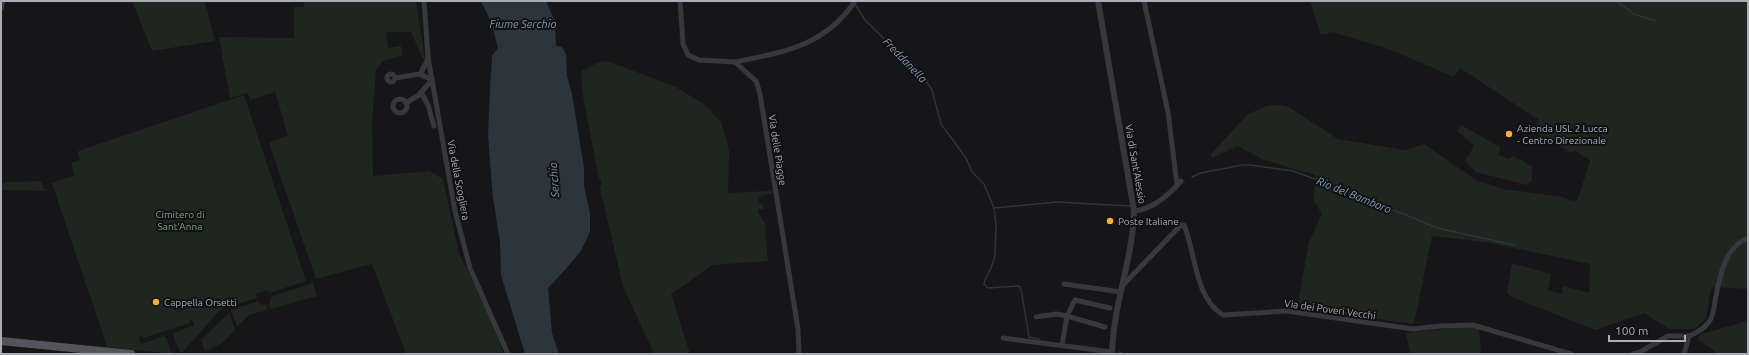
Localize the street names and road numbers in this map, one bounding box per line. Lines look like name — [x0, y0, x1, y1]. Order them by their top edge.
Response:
street label: Via delle Piagge — [766, 114, 789, 186]
street label: Via di Sant'Alessio — [1123, 123, 1148, 205]
street label: Via della Scogliera — [445, 139, 472, 221]
street label: Via dei Poveri Vecchi — [1284, 298, 1376, 321]

